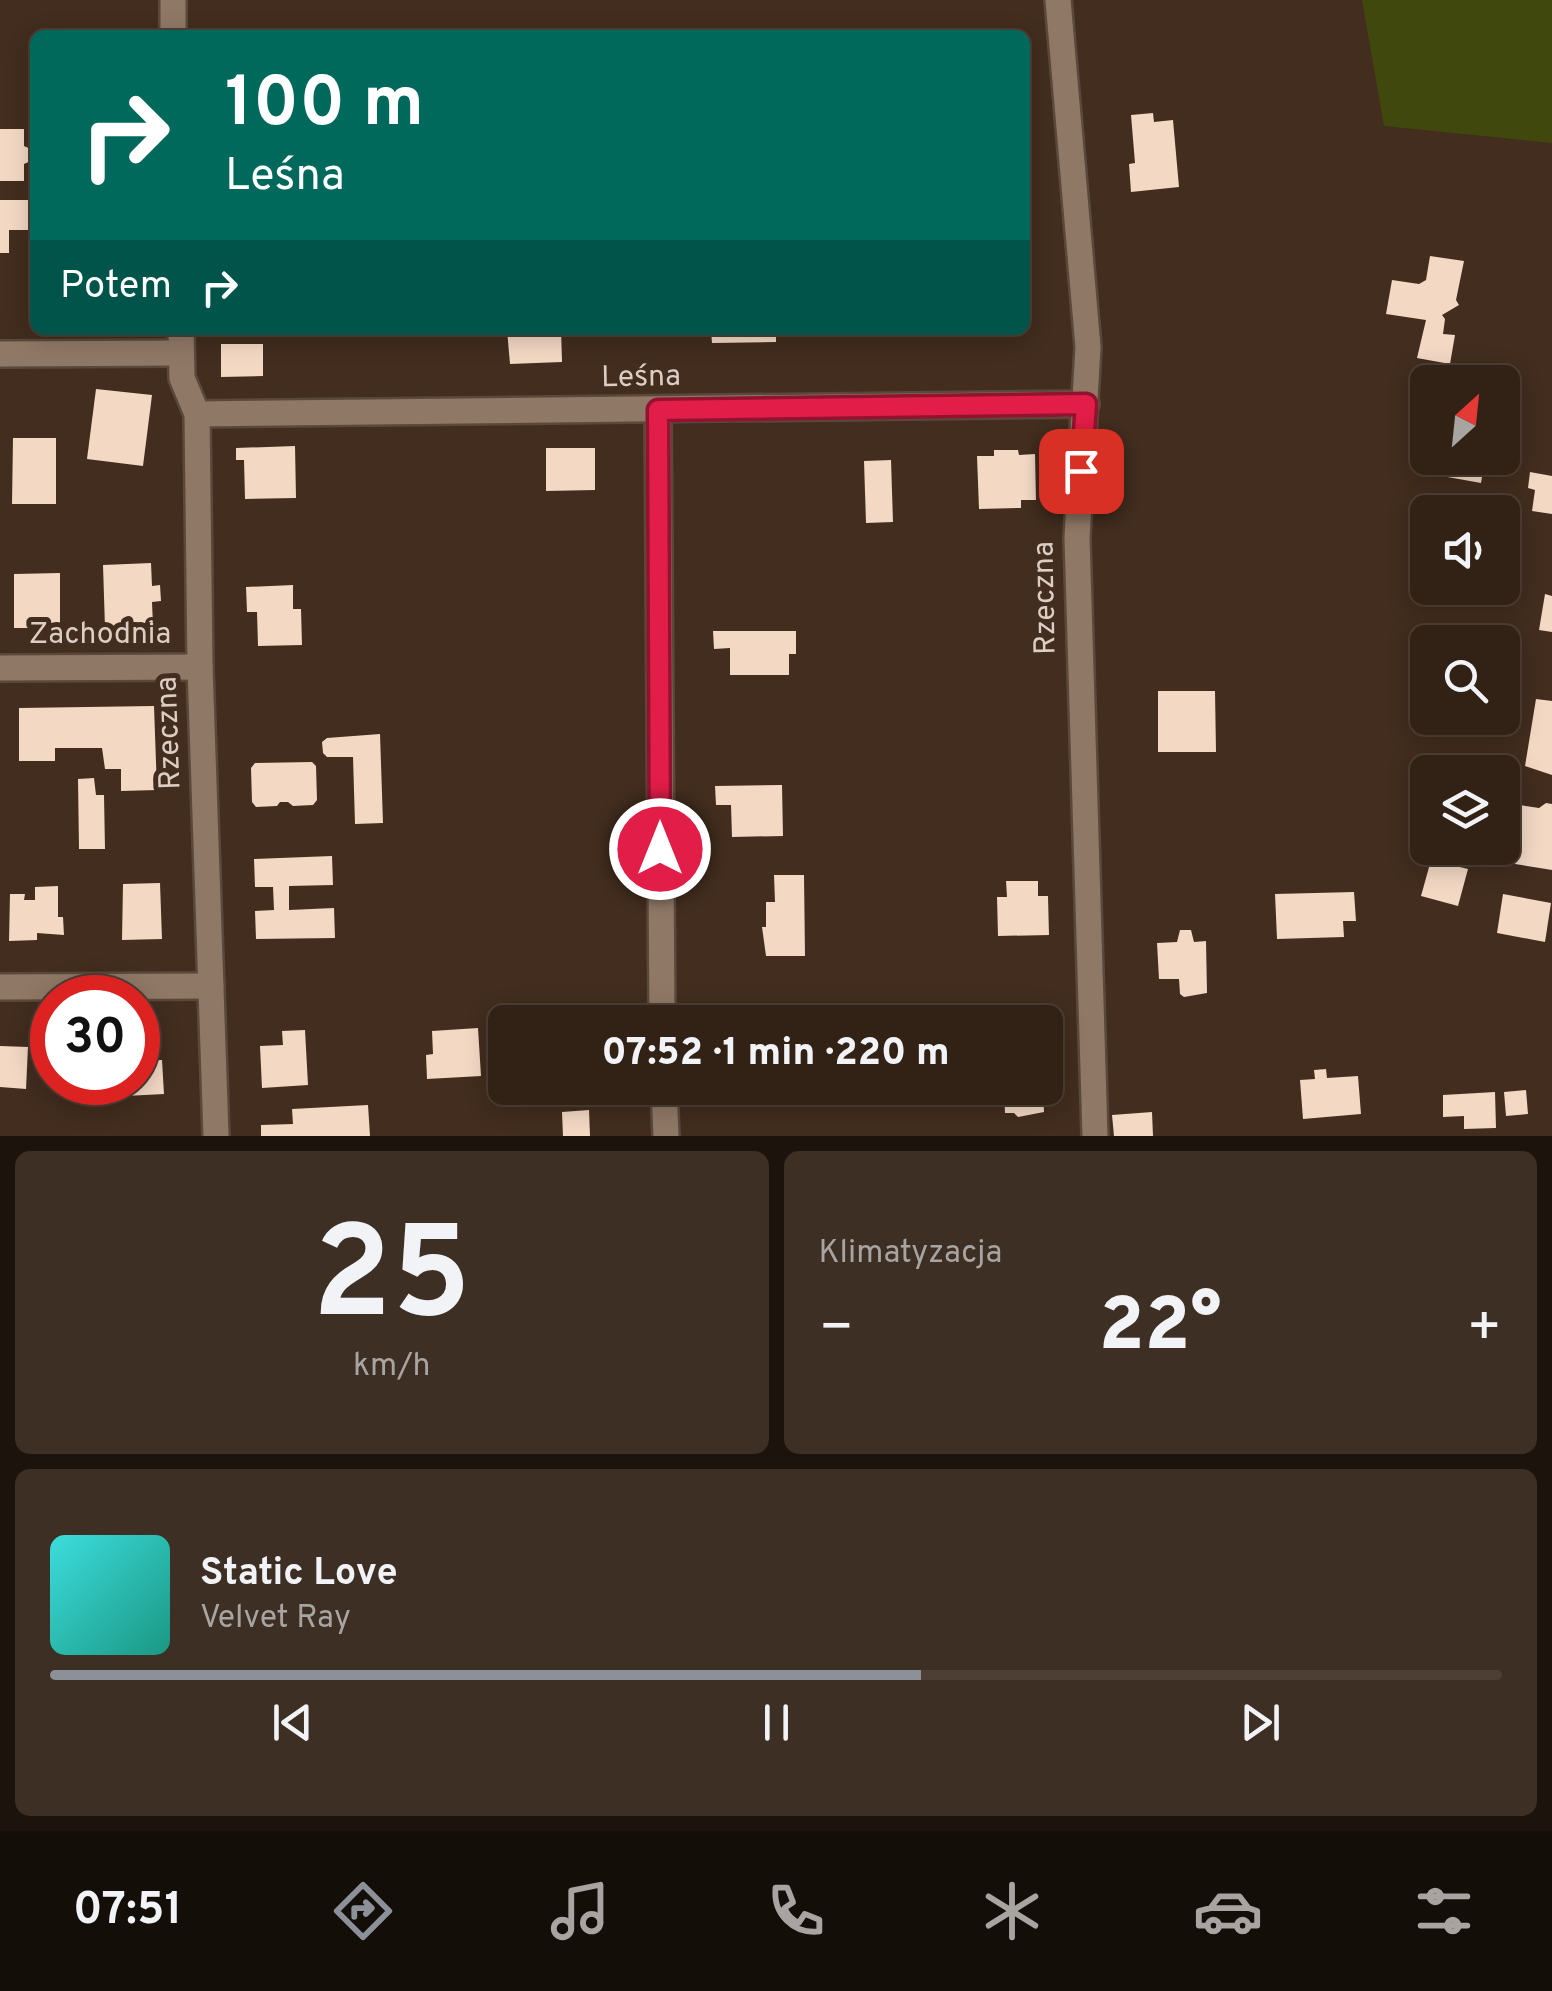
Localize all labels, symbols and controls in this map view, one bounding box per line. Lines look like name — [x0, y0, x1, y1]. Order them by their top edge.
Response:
text: 100 m — [225, 62, 424, 151]
icon: right — [60, 70, 190, 200]
text: Leśna — [225, 149, 345, 206]
icon: right — [192, 260, 247, 315]
text: Potem — [60, 263, 172, 312]
street label: Leśna — [601, 359, 681, 397]
north arrow — [1410, 365, 1520, 475]
map controls — [1410, 365, 1520, 865]
pin — [1039, 429, 1124, 514]
icon: arrive — [1054, 444, 1109, 499]
button: sound — [1410, 495, 1520, 605]
street label: Rzeczna — [1027, 541, 1065, 655]
street label: Zachodnia — [29, 617, 171, 654]
button: search — [1410, 625, 1520, 735]
street label: Rzeczna — [150, 676, 190, 790]
button: layers — [1410, 755, 1520, 865]
position arrow — [608, 797, 712, 901]
speed limit sign: 30 — [30, 975, 160, 1105]
text: 07:52 · 1 min · 220 m — [601, 1030, 950, 1079]
text: 25 — [312, 1199, 471, 1364]
text: Klimatyzacja — [819, 1234, 1002, 1274]
text: 22° — [1099, 1282, 1222, 1377]
text: − — [819, 1295, 854, 1365]
text: + — [1467, 1295, 1502, 1365]
text: km/h — [353, 1347, 431, 1387]
text: Static Love — [200, 1550, 398, 1599]
text: Velvet Ray — [200, 1599, 351, 1639]
icon: previous — [265, 1695, 320, 1750]
icon: pause — [749, 1695, 804, 1750]
icon: next — [1233, 1695, 1288, 1750]
icon: directions — [328, 1876, 398, 1946]
icon: music — [545, 1876, 615, 1946]
icon: phone — [761, 1876, 831, 1946]
icon: climate — [977, 1876, 1047, 1946]
icon: car — [1193, 1876, 1263, 1946]
icon: filters — [1409, 1876, 1479, 1946]
text: 07:51 — [73, 1883, 182, 1940]

